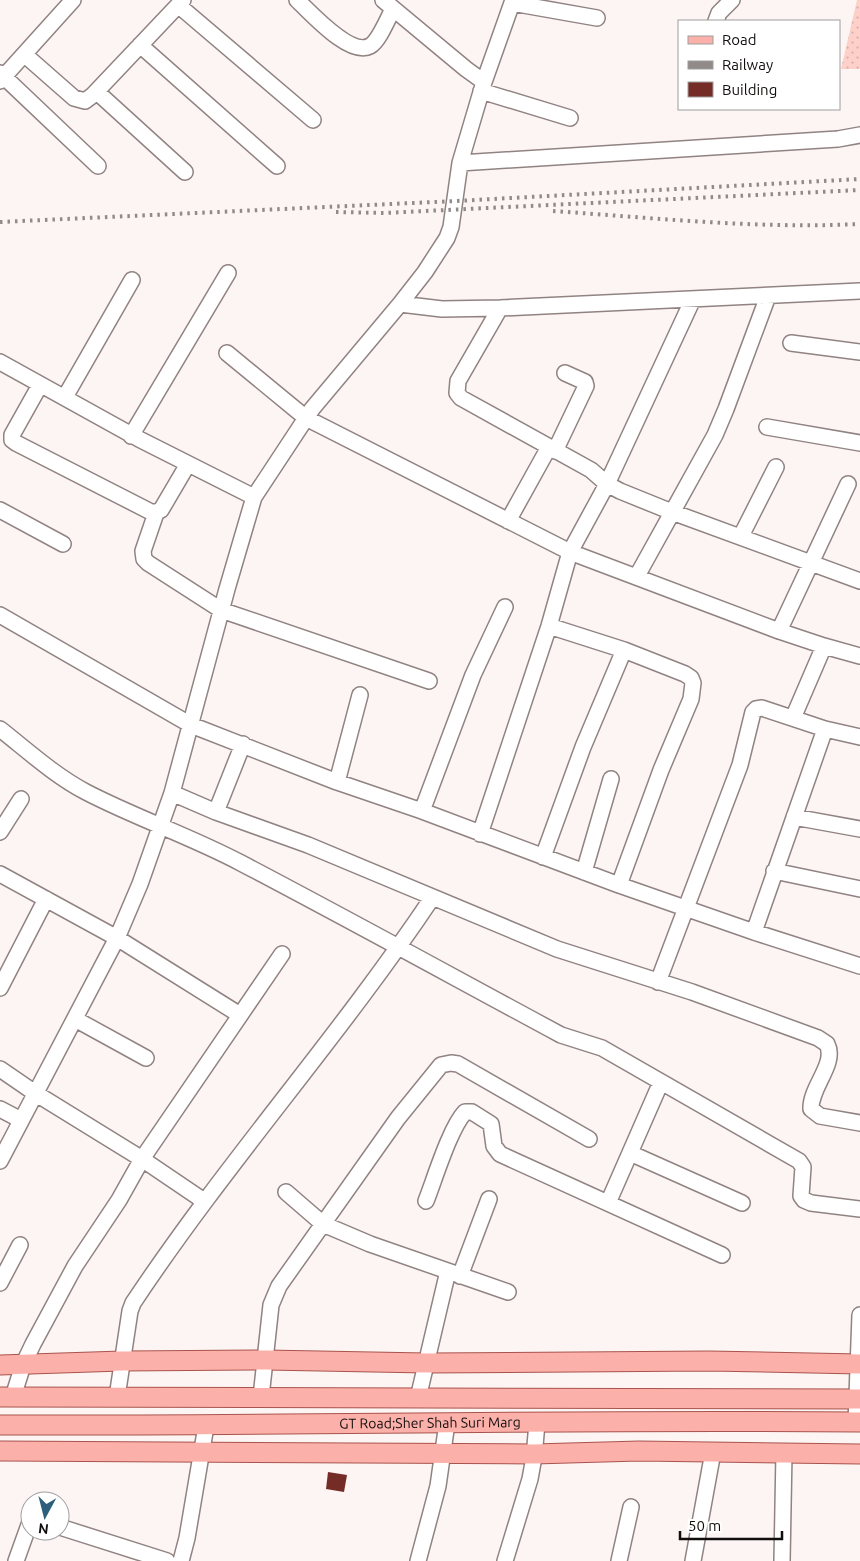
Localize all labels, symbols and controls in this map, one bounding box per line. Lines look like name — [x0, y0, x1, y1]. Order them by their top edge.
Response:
legend — [678, 20, 840, 110]
text: Road — [722, 31, 757, 48]
text: Railway — [722, 56, 773, 73]
text: Building — [722, 81, 777, 98]
street label: GT Road;Sher Shah Suri Marg — [339, 1414, 521, 1432]
north arrow — [20, 1491, 70, 1541]
scale bar — [680, 1508, 782, 1540]
text: 50 m — [688, 1517, 721, 1534]
text: N — [37, 1520, 50, 1537]

